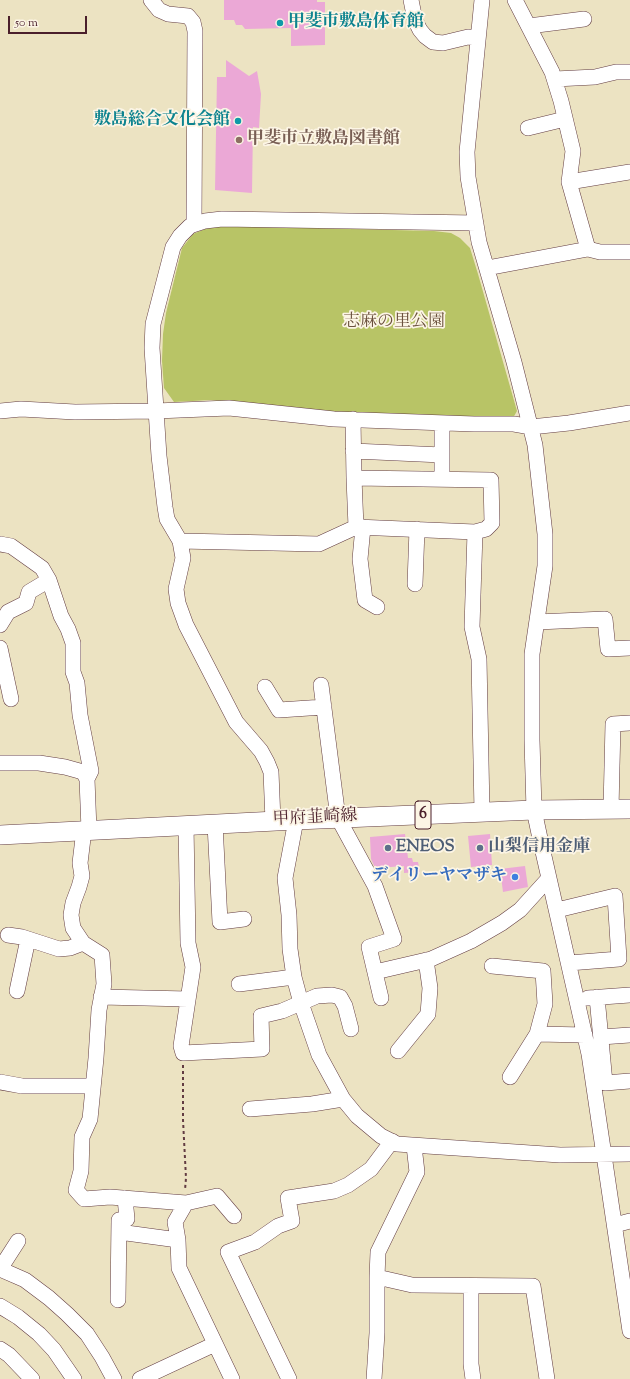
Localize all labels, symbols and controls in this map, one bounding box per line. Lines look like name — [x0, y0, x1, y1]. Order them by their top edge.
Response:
scale bar — [10, 8, 89, 34]
place label: 甲斐市敷島体育館 — [288, 13, 424, 33]
text: 50 m — [15, 14, 38, 32]
marker: 甲斐市敷島体育館 — [275, 18, 285, 28]
place label: 敷島総合文化会館 — [94, 111, 230, 131]
marker: 敷島総合文化会館 — [233, 116, 243, 126]
place label: 甲斐市立敷島図書館 — [247, 130, 400, 150]
marker: 甲斐市立敷島図書館 — [234, 135, 244, 145]
park label: 志麻の里公園 — [343, 313, 445, 333]
road number: 6 — [415, 801, 431, 829]
street label: 甲府韮崎線 — [272, 807, 358, 831]
place label: ENEOS — [396, 838, 455, 858]
place label: 山梨信用金庫 — [488, 838, 590, 858]
marker: ENEOS — [383, 843, 393, 853]
marker: 山梨信用金庫 — [475, 843, 485, 853]
place label: デイリーヤマザキ — [371, 867, 507, 887]
marker: デイリーヤマザキ — [510, 872, 520, 882]

